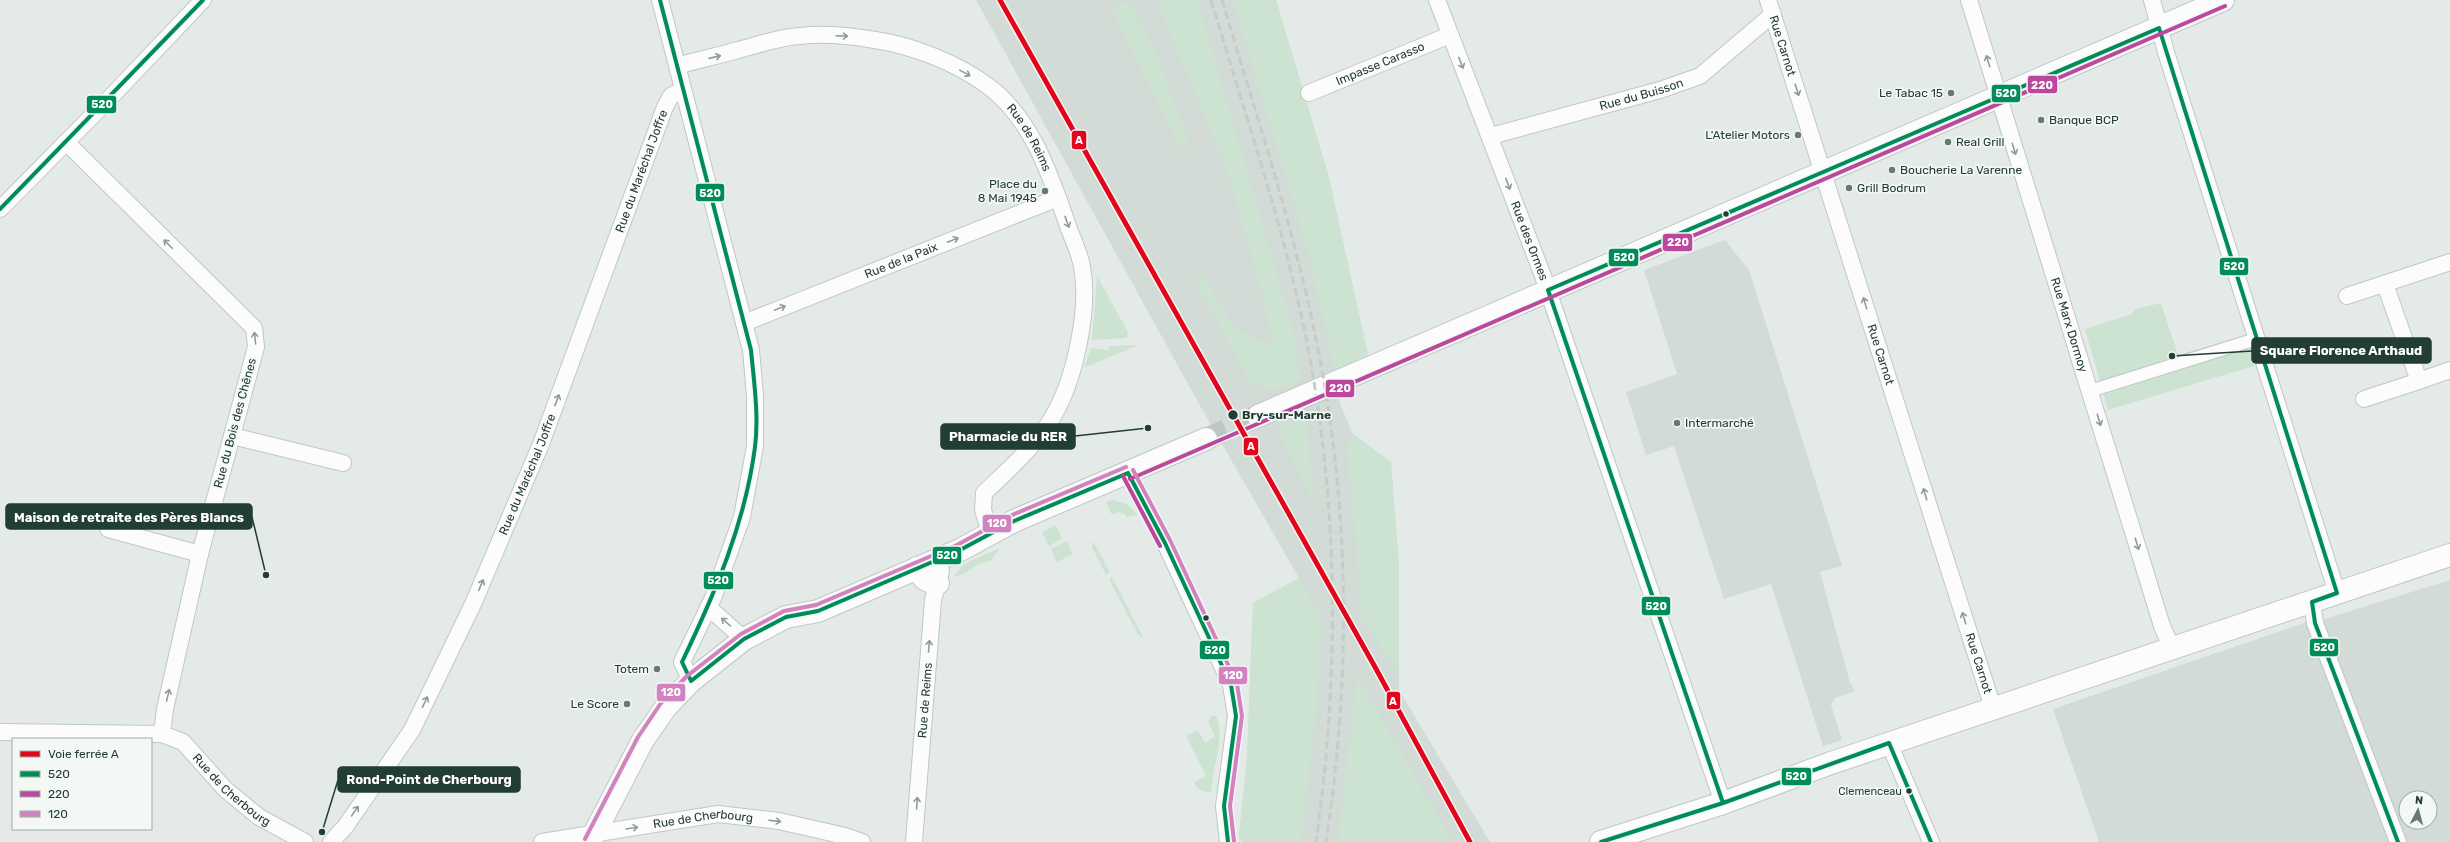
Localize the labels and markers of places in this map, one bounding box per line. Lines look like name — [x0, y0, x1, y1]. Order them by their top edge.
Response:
place label: Le Tabac 15 — [1879, 86, 1943, 100]
marker: Le Tabac 15 — [1946, 88, 1956, 98]
place label: Banque BCP — [2049, 113, 2119, 127]
marker: Banque BCP — [2036, 115, 2046, 125]
place label: L'Atelier Motors — [1705, 128, 1790, 142]
marker: L'Atelier Motors — [1793, 130, 1803, 140]
place label: Real Grill — [1956, 135, 2005, 149]
marker: Real Grill — [1943, 137, 1953, 147]
place label: Boucherie La Varenne — [1900, 163, 2022, 177]
marker: Boucherie La Varenne — [1887, 165, 1897, 175]
place label: Place du 8 Mai 1945 — [978, 177, 1037, 205]
place label: Grill Bodrum — [1857, 181, 1926, 195]
marker: Grill Bodrum — [1844, 183, 1854, 193]
marker: Place du 8 Mai 1945 — [1040, 186, 1050, 196]
unlabelled marker — [1721, 209, 1731, 219]
callout: Square Florence Arthaud — [2252, 338, 2431, 363]
marker: Bry-sur-Marne — [1226, 408, 1240, 422]
place label: Bry-sur-Marne — [1242, 408, 1331, 422]
place label: Intermarché — [1685, 416, 1754, 430]
marker: Intermarché — [1672, 418, 1682, 428]
callout: Pharmacie du RER — [941, 424, 1075, 449]
callout: Maison de retraite des Pères Blancs — [6, 504, 252, 529]
unlabelled marker — [1201, 613, 1211, 623]
place label: Totem — [614, 662, 649, 676]
marker: Totem — [652, 664, 662, 674]
place label: Le Score — [571, 697, 619, 711]
marker: Le Score — [622, 699, 632, 709]
callout: Rond-Point de Cherbourg — [338, 767, 520, 792]
place label: Clemenceau — [1838, 785, 1902, 798]
marker: Clemenceau — [1904, 786, 1914, 796]

